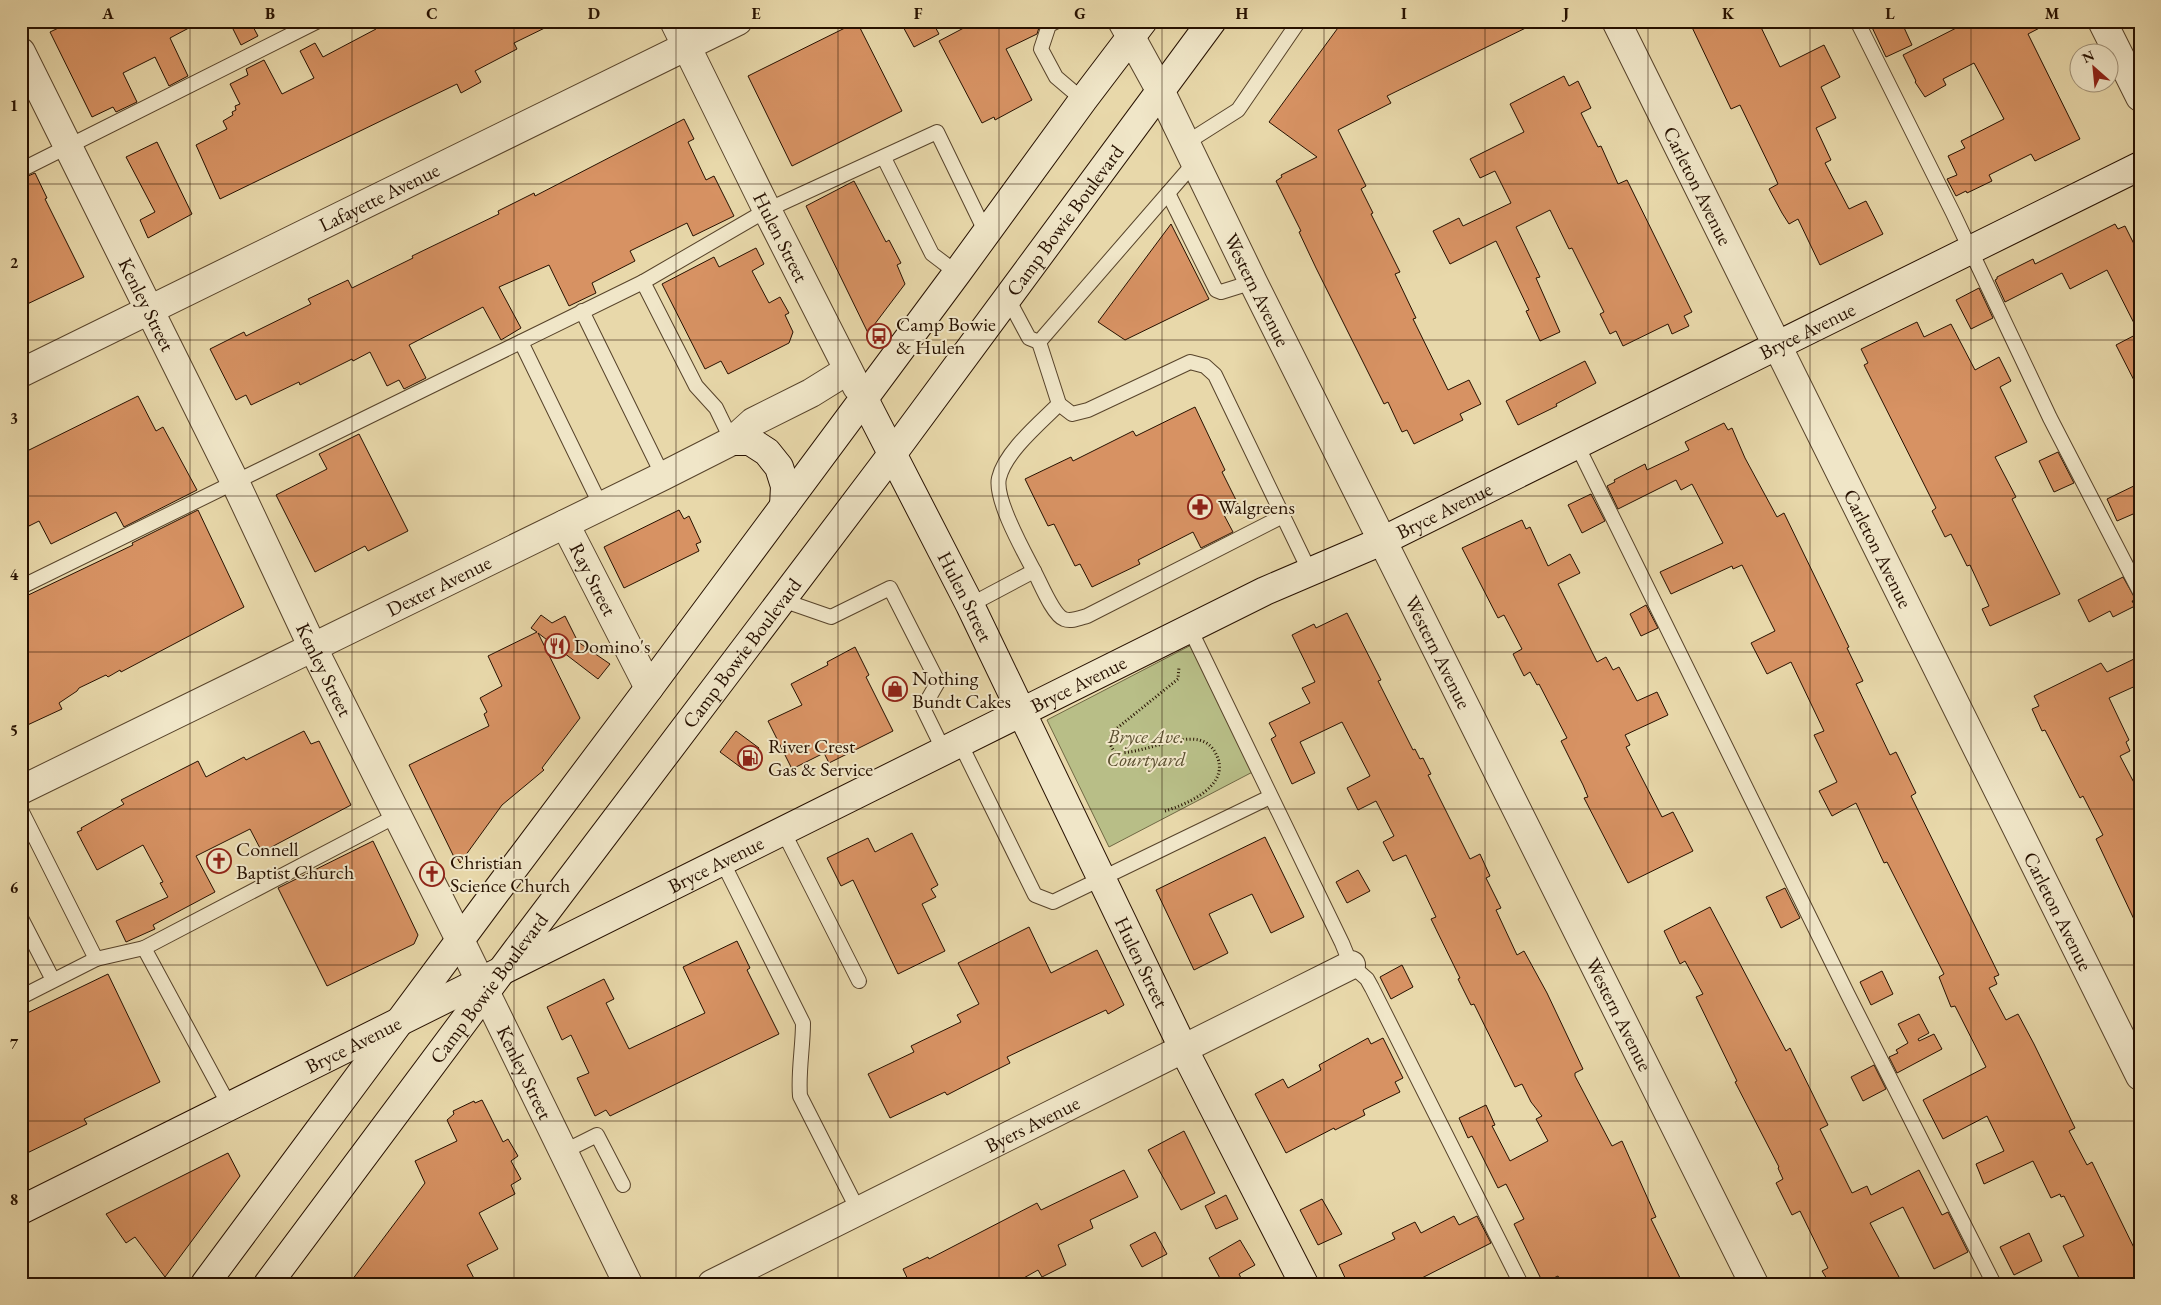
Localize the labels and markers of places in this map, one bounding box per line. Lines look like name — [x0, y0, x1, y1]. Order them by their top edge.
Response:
place label: Camp Bowie & Hulen — [896, 311, 996, 360]
bus stop icon: Camp Bowie & Hulen — [866, 323, 892, 349]
pharmacy icon: Walgreens — [1187, 494, 1213, 520]
place label: Walgreens — [1218, 494, 1295, 520]
restaurant icon: Domino's — [544, 633, 570, 659]
place label: Domino's — [574, 633, 650, 659]
place label: Nothing Bundt Cakes — [912, 665, 1011, 714]
shop icon: Nothing Bundt Cakes — [882, 676, 908, 702]
place label: River Crest Gas & Service — [768, 733, 873, 782]
fuel station icon: River Crest Gas & Service — [737, 745, 763, 771]
place label: Connell Baptist Church — [236, 836, 354, 885]
church icon: Connell Baptist Church — [206, 848, 232, 874]
place label: Christian Science Church — [450, 849, 570, 898]
church icon: Christian Science Church — [419, 861, 445, 887]

